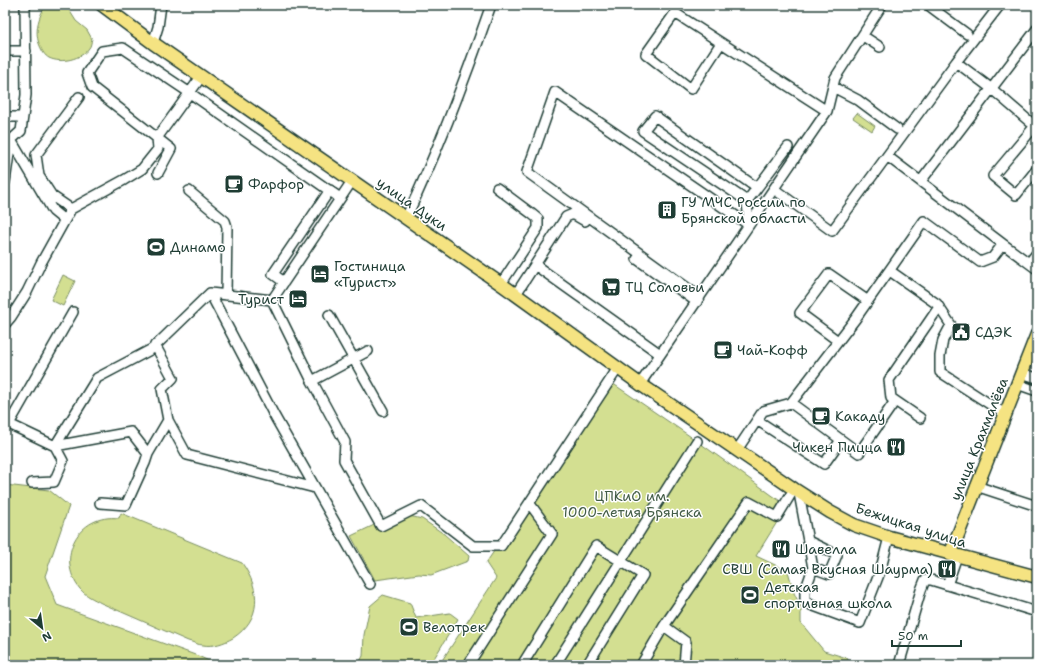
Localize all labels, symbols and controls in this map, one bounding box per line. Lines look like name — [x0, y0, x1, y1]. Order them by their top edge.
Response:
cafe icon: Фарфор — [223, 173, 245, 195]
street label: улица Дуки — [373, 173, 451, 235]
place label: Фарфор — [248, 175, 304, 193]
place label: ГУ МЧС России по Брянской области — [681, 193, 806, 227]
building icon: ГУ МЧС России по Брянской области — [656, 199, 678, 221]
sports icon: Динамо — [145, 236, 167, 258]
place label: Динамо — [170, 238, 226, 256]
place label: Гостиница «Турист» — [334, 257, 406, 291]
hotel icon: Гостиница «Турист» — [309, 263, 331, 285]
supermarket icon: ТЦ Соловьи — [600, 276, 622, 298]
place label: ТЦ Соловьи — [625, 278, 705, 296]
hotel icon: Турист — [287, 288, 309, 310]
place label: Турист — [238, 290, 285, 308]
public building icon: СДЭК — [950, 321, 972, 343]
place label: СДЭК — [975, 323, 1012, 341]
cafe icon: Чай-Кофф — [712, 339, 734, 361]
place label: Чай-Кофф — [737, 341, 808, 359]
street label: улица Крахмалёва — [946, 375, 1012, 503]
cafe icon: Какаду — [810, 405, 832, 427]
place label: Какаду — [835, 407, 885, 425]
restaurant icon: Чикен Пицца — [885, 436, 907, 458]
place label: Чикен Пицца — [792, 438, 882, 456]
park label: ЦПКиО им. 1000-летия Брянска — [562, 487, 702, 521]
street label: Бежицкая улица — [853, 499, 969, 552]
restaurant icon: Шавелла — [770, 538, 792, 560]
place label: Шавелла — [795, 540, 857, 558]
restaurant icon: СВШ (Самая Вкусная Шаурма) — [936, 558, 958, 580]
place label: СВШ (Самая Вкусная Шаурма) — [722, 560, 933, 578]
place label: Детская спортивная школа — [764, 578, 892, 612]
sports icon: Детская спортивная школа — [739, 584, 761, 606]
north arrow — [22, 608, 62, 648]
sports icon: Велотрек — [398, 616, 420, 638]
place label: Велотрек — [423, 618, 486, 636]
scale bar — [892, 622, 961, 648]
text: N — [39, 628, 54, 645]
text: 50 m — [898, 628, 928, 644]

